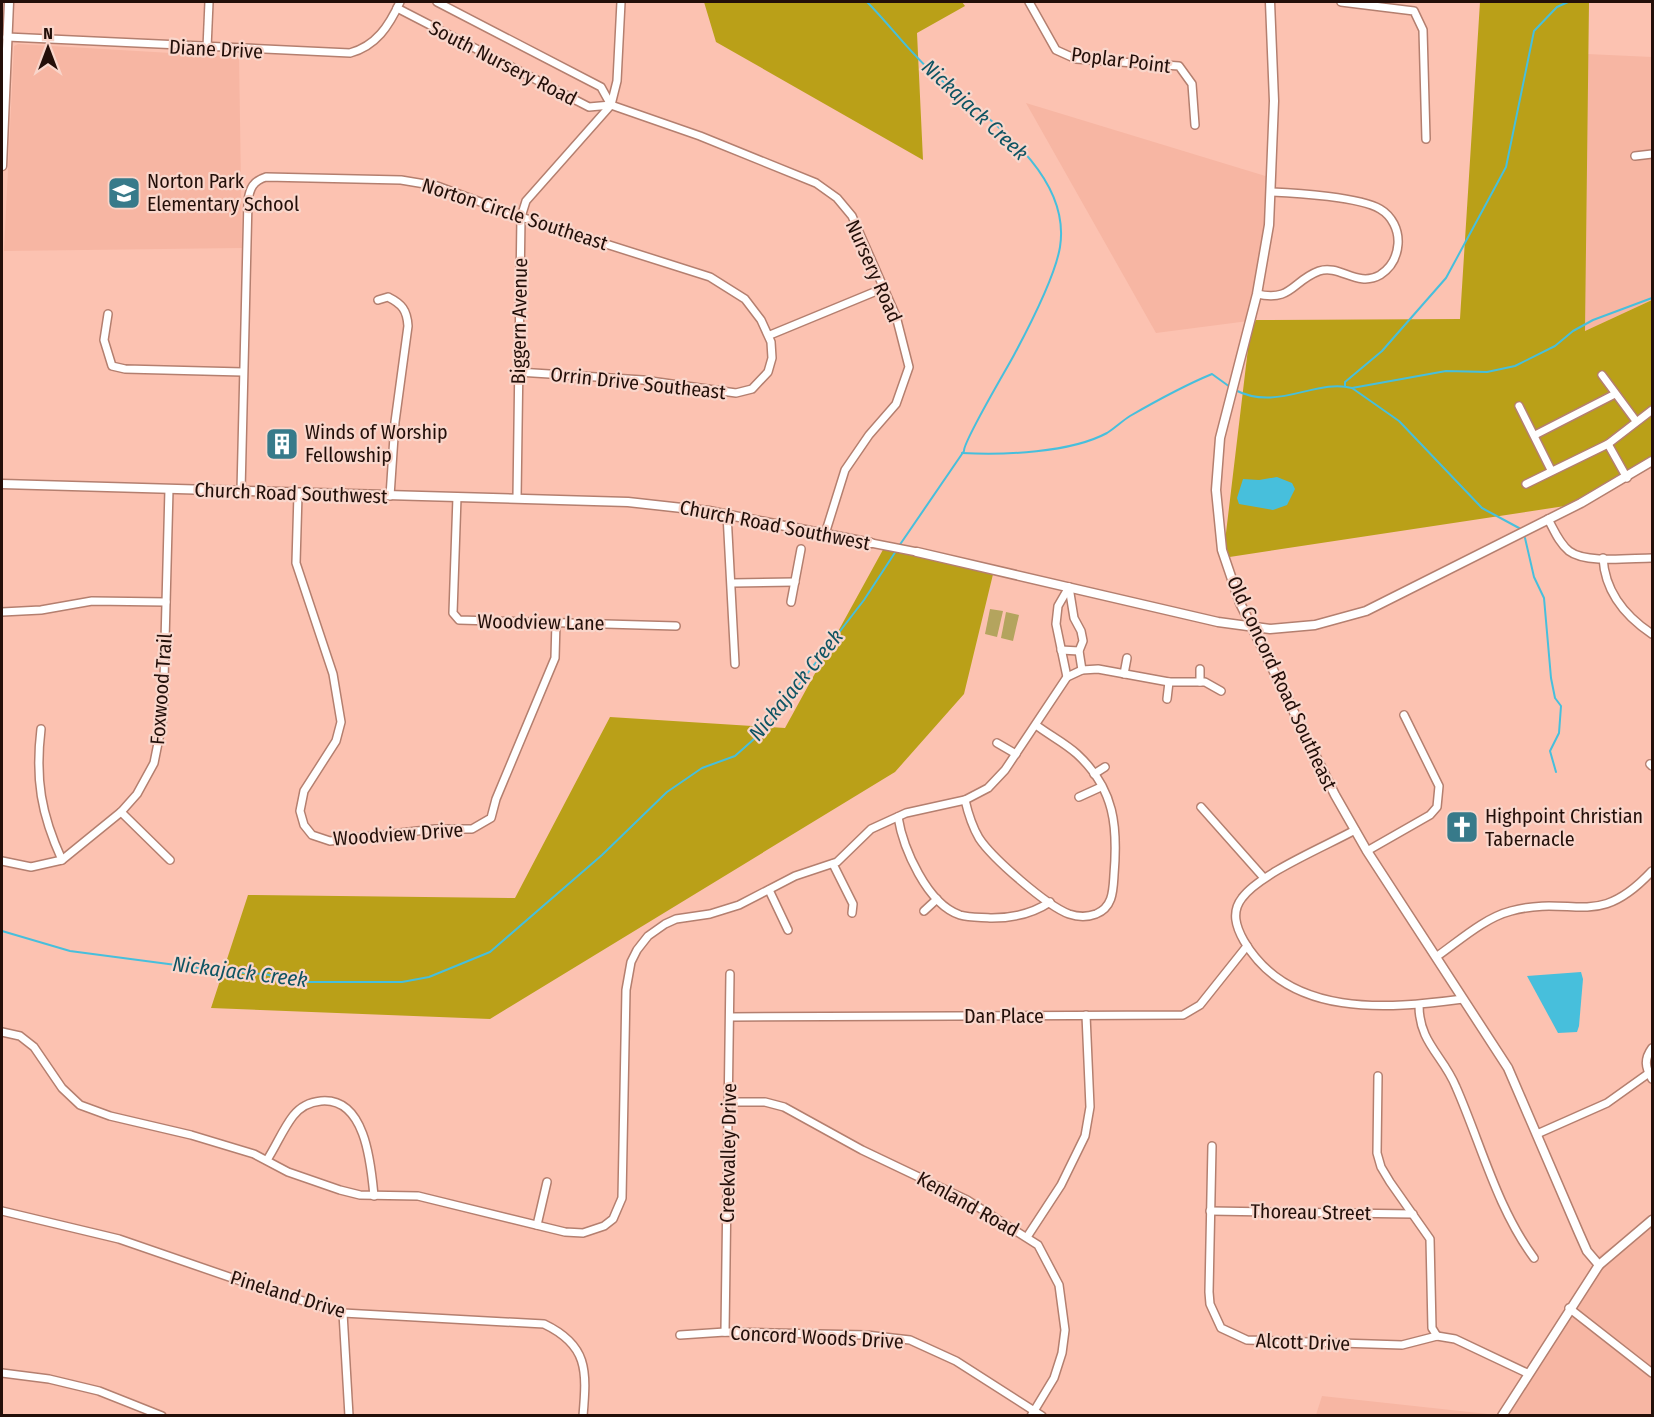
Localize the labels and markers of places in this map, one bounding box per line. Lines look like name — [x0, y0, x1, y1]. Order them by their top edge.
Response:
place label: Norton Park Elementary School — [147, 169, 299, 216]
school or university icon: Norton Park Elementary School — [106, 175, 142, 211]
place label: Winds of Worship Fellowship — [305, 420, 448, 467]
building icon: Winds of Worship Fellowship — [264, 426, 300, 462]
place label: Highpoint Christian Tabernacle — [1485, 804, 1643, 851]
church icon: Highpoint Christian Tabernacle — [1444, 809, 1480, 845]

